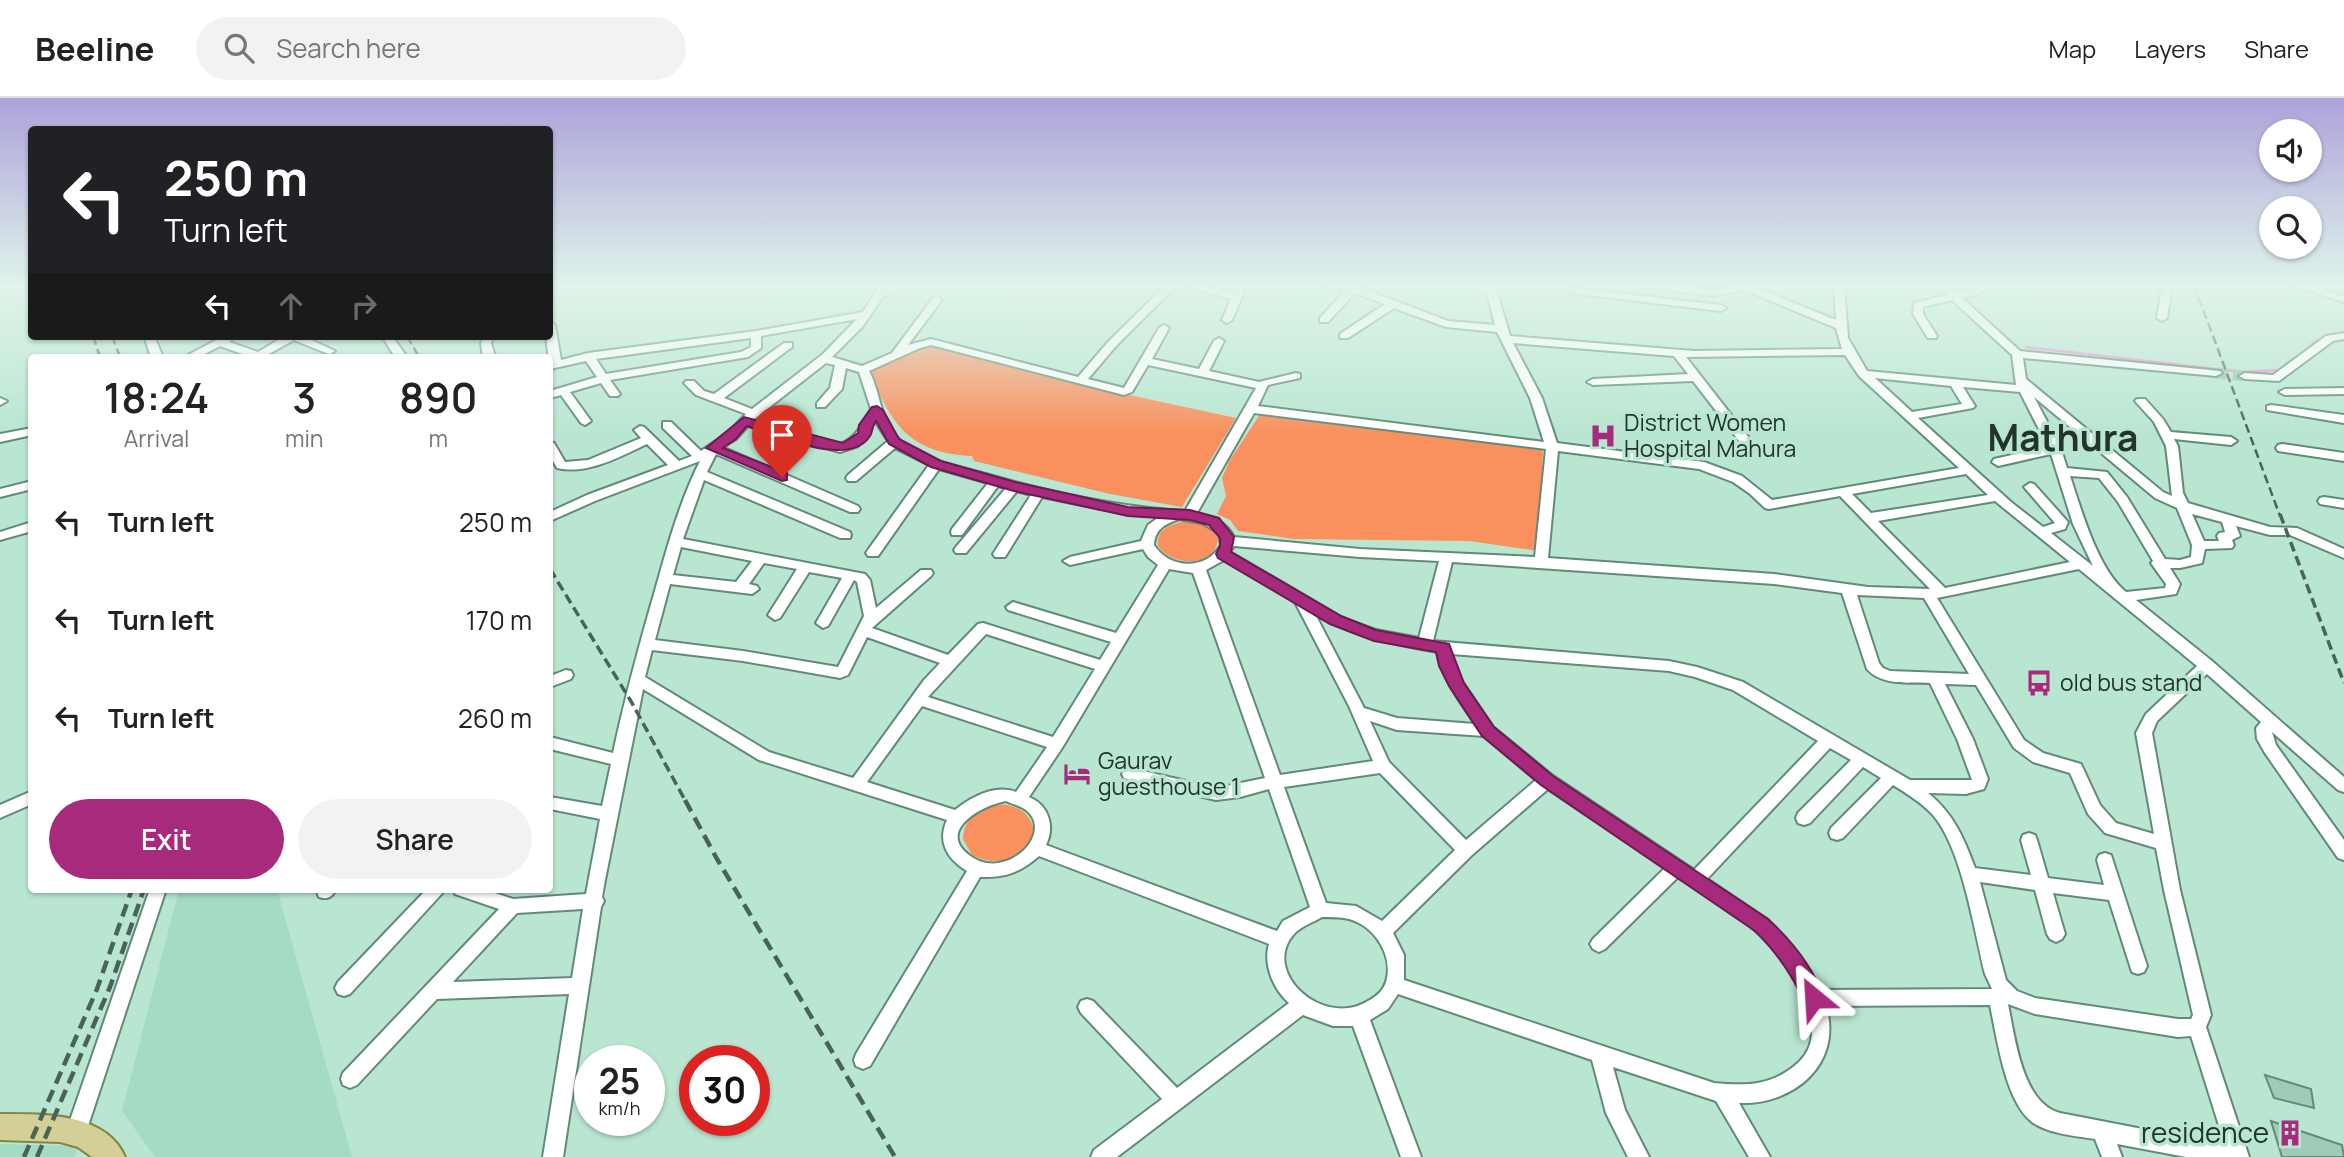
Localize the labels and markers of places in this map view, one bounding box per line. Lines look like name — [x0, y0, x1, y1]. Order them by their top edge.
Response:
pin — [752, 405, 812, 477]
place label: District Women Hospital Mahura — [1624, 406, 1796, 464]
hospital icon: District Women Hospital Mahura — [1588, 421, 1618, 451]
place label: old bus stand — [2060, 666, 2202, 698]
bus stop icon: old bus stand — [2024, 668, 2054, 698]
place label: Gaurav guesthouse 1 — [1098, 744, 1240, 802]
hotel icon: Gaurav guesthouse 1 — [1062, 759, 1092, 789]
place label: residence — [2141, 1113, 2269, 1151]
building icon: residence — [2275, 1118, 2305, 1148]

